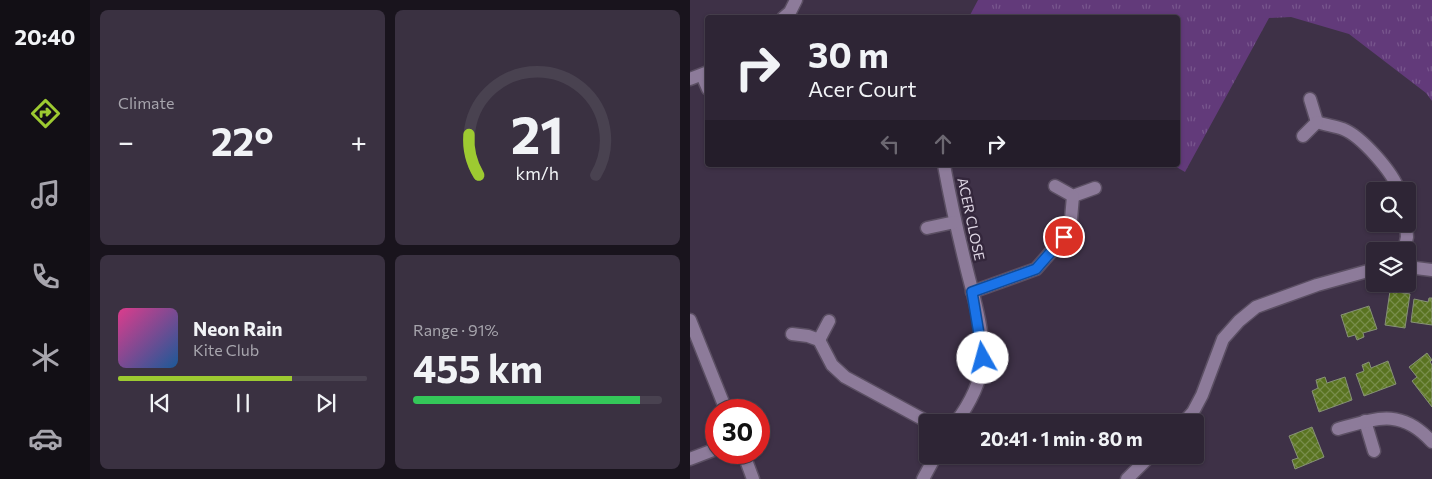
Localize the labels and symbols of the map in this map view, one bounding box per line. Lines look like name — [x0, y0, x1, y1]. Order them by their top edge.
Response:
street label: ACER CLOSE — [954, 176, 989, 262]
pin — [1043, 216, 1085, 258]
position arrow — [956, 331, 1008, 383]
speed limit sign: 30 — [705, 399, 770, 464]

